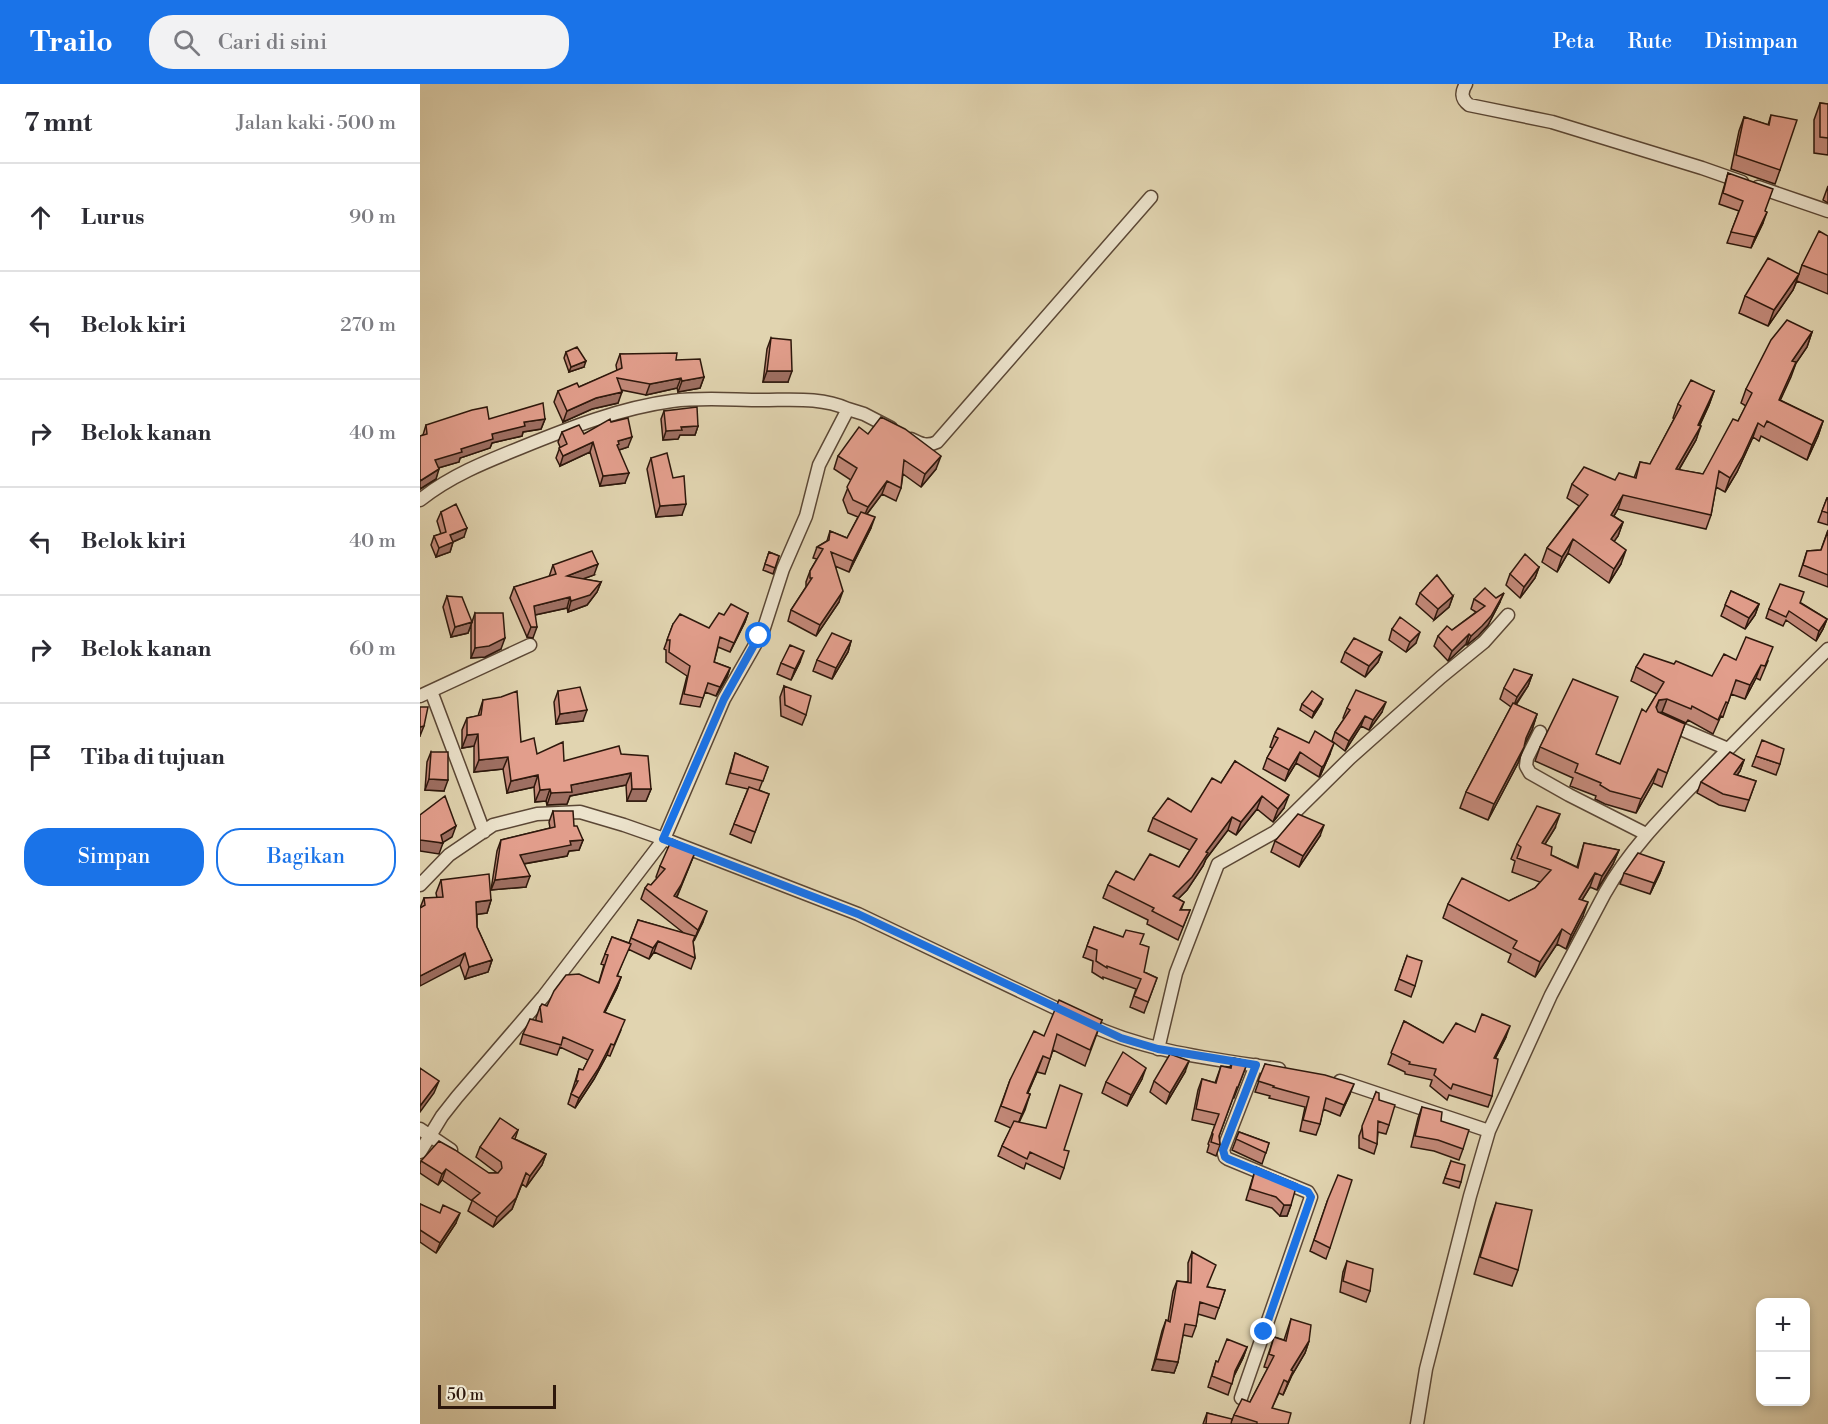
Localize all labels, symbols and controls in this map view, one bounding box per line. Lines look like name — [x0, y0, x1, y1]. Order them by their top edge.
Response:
search box — [149, 15, 569, 69]
text: Trailo — [30, 25, 113, 60]
icon: search — [170, 26, 203, 59]
text: Cari di sini — [218, 29, 327, 56]
text: Peta — [1553, 29, 1595, 55]
text: Rute — [1628, 29, 1672, 55]
text: Disimpan — [1705, 29, 1798, 55]
text: 7 mnt — [24, 107, 92, 139]
text: Jalan kaki · 500 m — [236, 111, 396, 136]
icon: ahead — [24, 201, 57, 234]
text: Lurus — [81, 204, 144, 231]
text: 90 m — [349, 205, 396, 230]
icon: left — [24, 309, 57, 342]
text: Belok kiri — [81, 312, 186, 339]
text: 270 m — [340, 313, 396, 338]
icon: right — [24, 417, 57, 450]
text: Belok kanan — [81, 420, 211, 447]
text: 40 m — [349, 421, 396, 446]
icon: left — [24, 525, 57, 558]
text: Belok kiri — [81, 528, 186, 555]
text: 40 m — [349, 529, 396, 554]
route start — [745, 622, 771, 648]
icon: right — [24, 633, 57, 666]
text: Belok kanan — [81, 636, 211, 663]
text: 60 m — [349, 637, 396, 662]
icon: arrive — [24, 741, 57, 774]
text: Tiba di tujuan — [81, 744, 225, 771]
button: Simpan — [24, 828, 204, 886]
button: Bagikan — [216, 828, 396, 886]
map controls — [1756, 1298, 1810, 1406]
button: + — [1756, 1298, 1810, 1352]
route end — [1250, 1318, 1276, 1344]
button: − — [1756, 1352, 1810, 1406]
scale bar — [438, 1382, 556, 1410]
text: 50 m — [447, 1385, 484, 1405]

